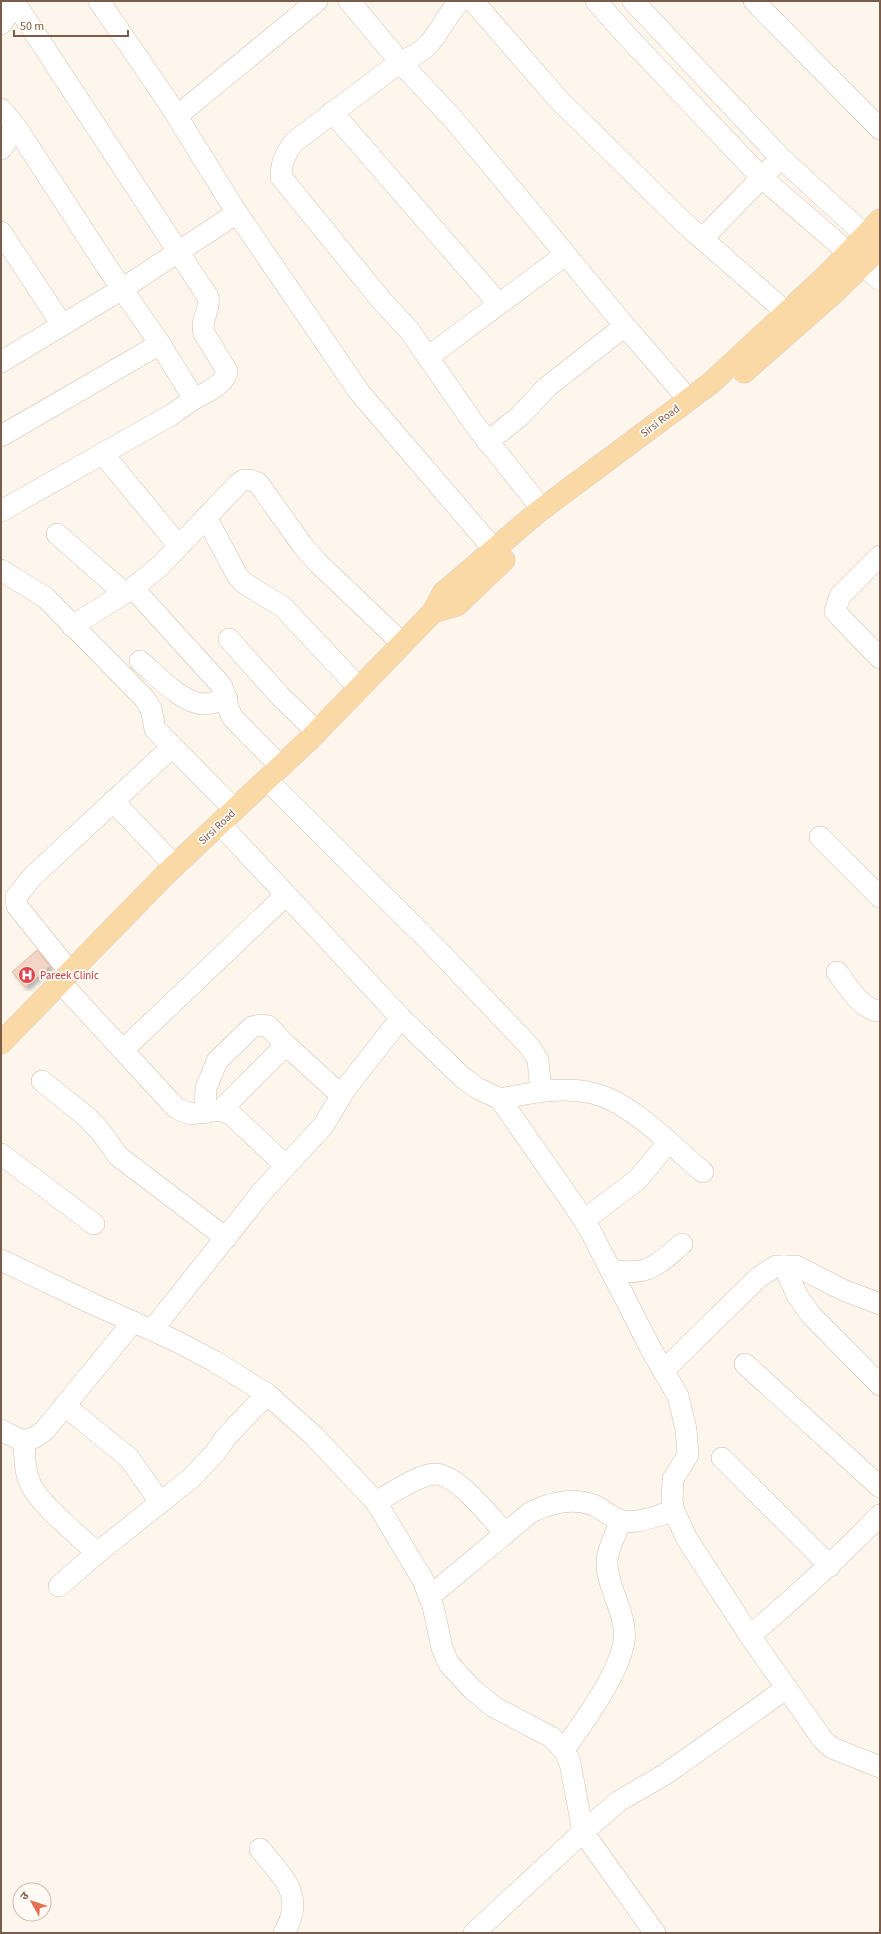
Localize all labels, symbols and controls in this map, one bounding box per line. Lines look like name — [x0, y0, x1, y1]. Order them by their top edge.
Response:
scale bar — [14, 12, 128, 38]
text: 50 m — [20, 18, 44, 35]
street label: Sirsi Road — [637, 401, 683, 441]
street label: Sirsi Road — [195, 806, 239, 848]
hospital icon: Pareek Clinic — [17, 965, 37, 985]
place label: Pareek Clinic — [40, 968, 99, 983]
north arrow — [12, 1882, 52, 1922]
text: उ — [17, 1888, 33, 1903]

